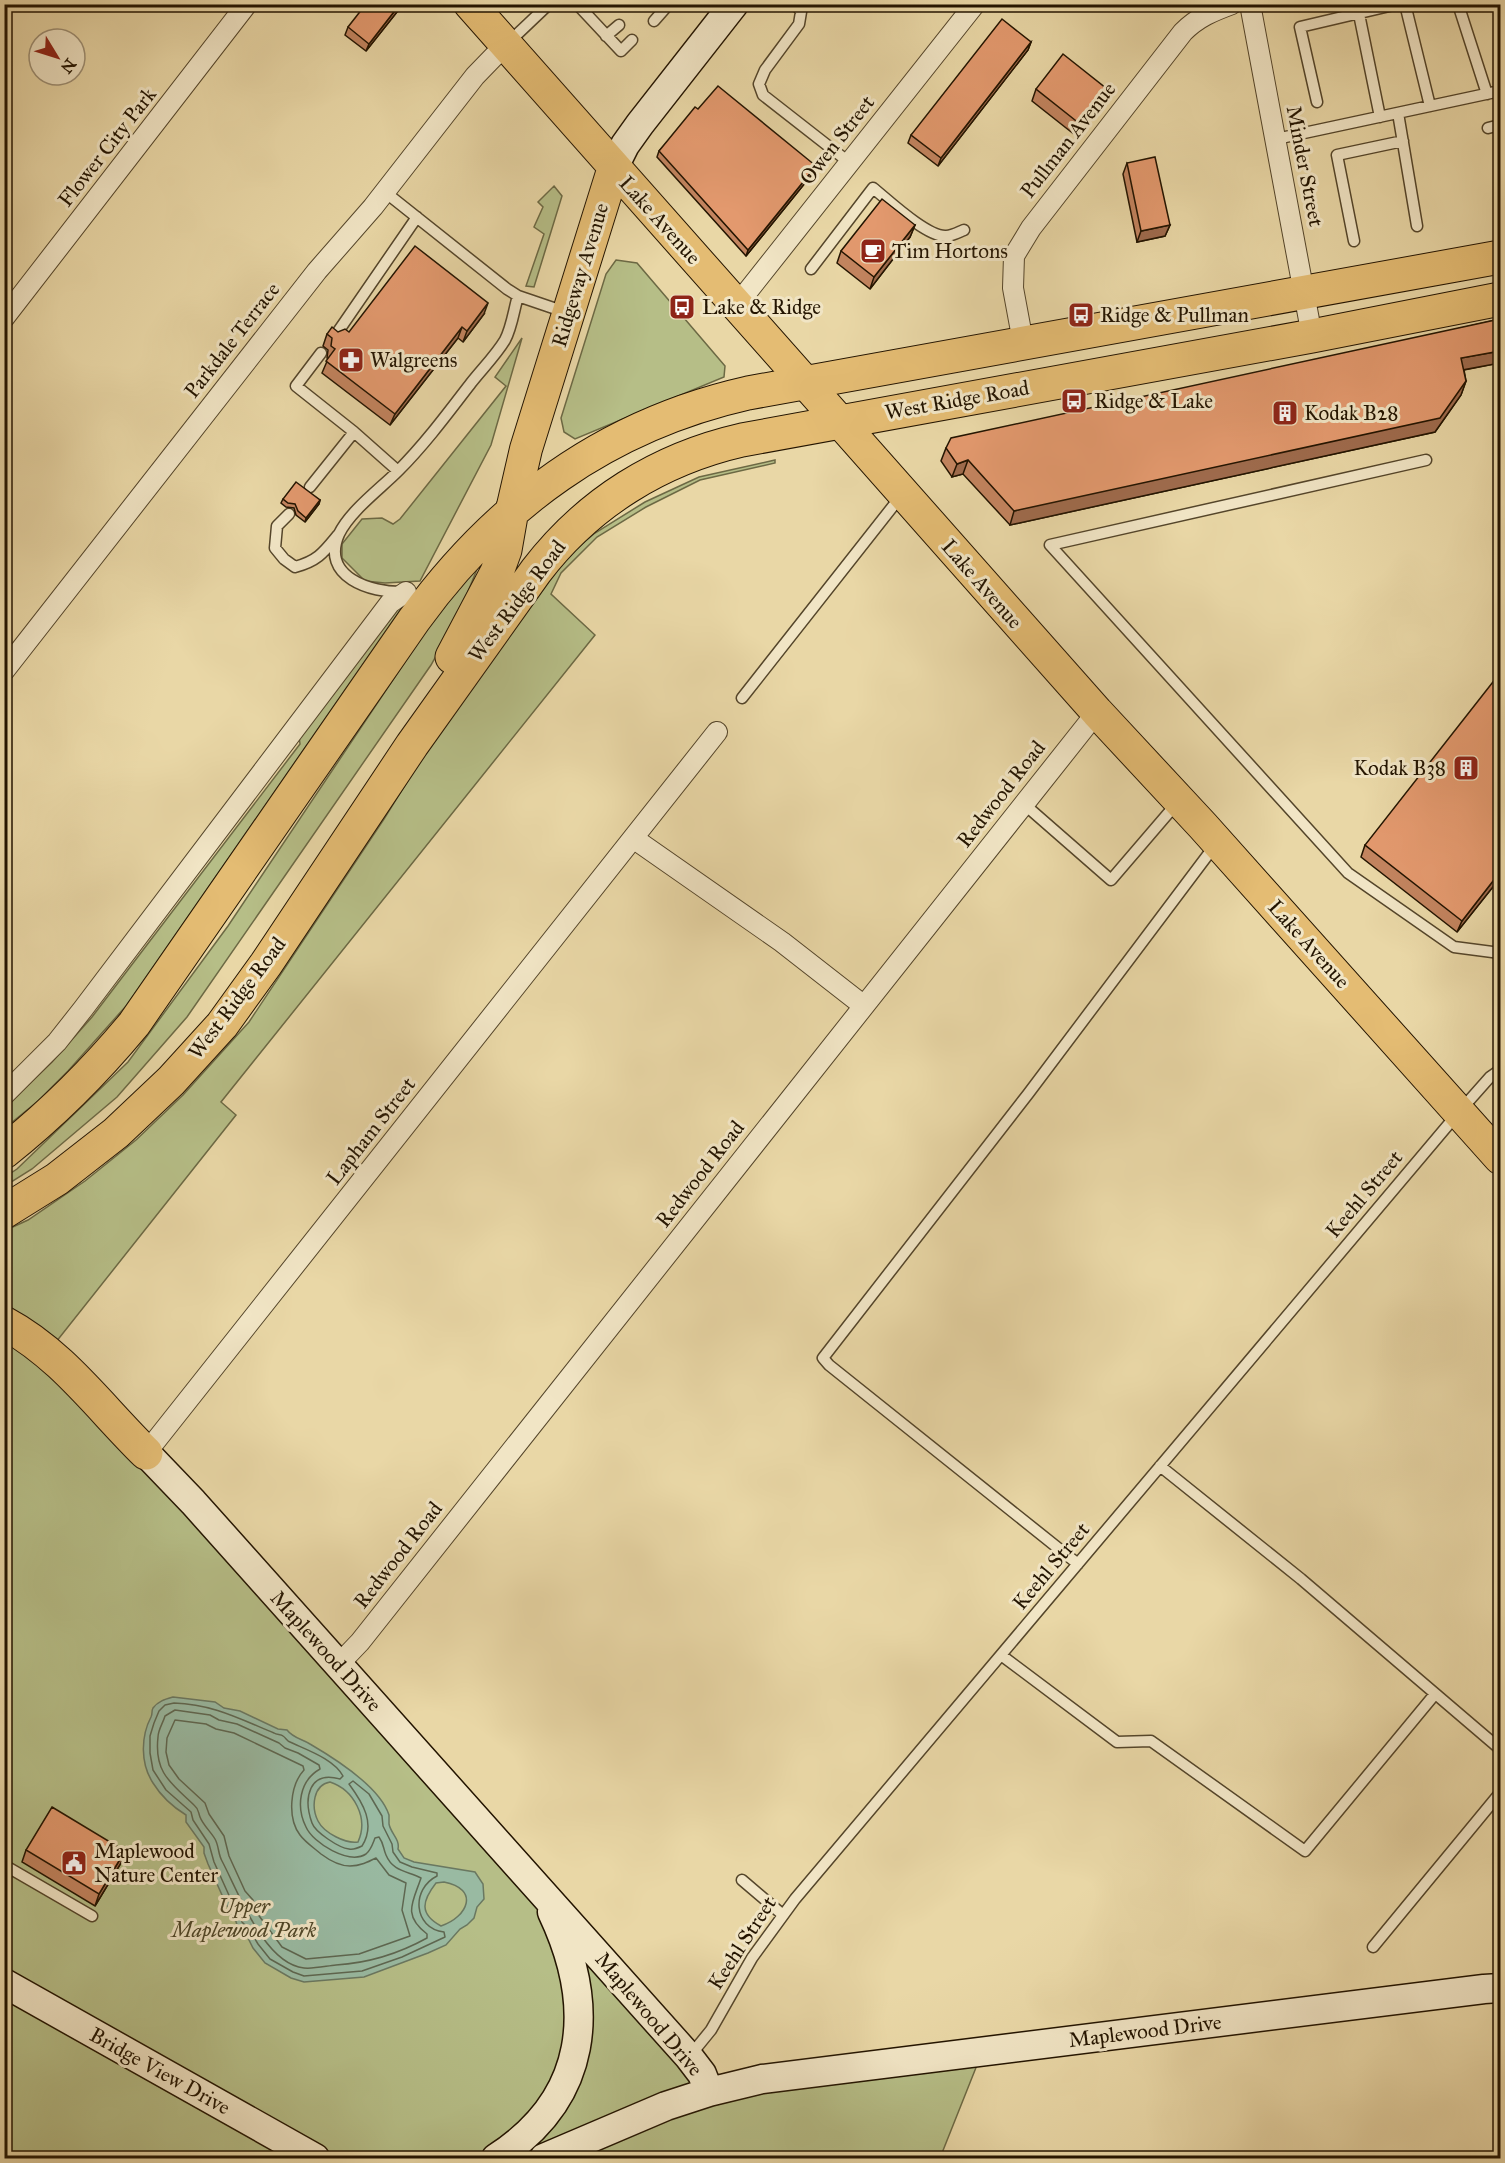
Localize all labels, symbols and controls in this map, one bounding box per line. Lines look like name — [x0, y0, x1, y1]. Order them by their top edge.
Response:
north arrow — [27, 27, 87, 87]
text: N — [57, 55, 80, 77]
street label: Pullman Avenue — [1015, 77, 1121, 203]
street label: Flower City Park — [52, 82, 162, 212]
street label: Owen Street — [794, 90, 880, 190]
street label: Minder Street — [1281, 103, 1330, 229]
street label: Lake Avenue — [613, 170, 707, 270]
street label: Ridgeway Avenue — [546, 200, 614, 350]
cafe icon: Tim Hortons — [858, 236, 888, 266]
place label: Tim Hortons — [892, 238, 1008, 264]
street label: Parkdale Terrace — [179, 277, 285, 403]
bus stop icon: Lake & Ridge — [667, 292, 697, 322]
place label: Lake & Ridge — [702, 294, 821, 320]
bus stop icon: Ridge & Pullman — [1066, 300, 1096, 330]
place label: Ridge & Pullman — [1100, 302, 1249, 328]
pharmacy icon: Walgreens — [336, 345, 366, 375]
place label: Walgreens — [370, 347, 458, 373]
street label: West Ridge Road — [883, 374, 1032, 426]
bus stop icon: Ridge & Lake — [1059, 386, 1089, 416]
place label: Ridge & Lake — [1094, 388, 1213, 414]
building icon: Kodak B28 — [1270, 398, 1300, 428]
place label: Kodak B28 — [1304, 400, 1398, 426]
street label: West Ridge Road — [463, 534, 572, 667]
street label: Lake Avenue — [936, 534, 1028, 634]
street label: Redwood Road — [951, 735, 1051, 853]
building icon: Kodak B38 — [1451, 753, 1481, 783]
place label: Kodak B38 — [1354, 755, 1446, 781]
street label: Lake Avenue — [1262, 894, 1356, 994]
street label: West Ridge Road — [183, 931, 292, 1064]
street label: Lapham Street — [321, 1071, 421, 1190]
street label: Redwood Road — [650, 1115, 750, 1233]
street label: Keehl Street — [1320, 1145, 1408, 1243]
street label: Redwood Road — [348, 1496, 448, 1614]
street label: Keehl Street — [1007, 1517, 1095, 1615]
street label: Maplewood Drive — [265, 1585, 387, 1717]
place label: Maplewood Nature Center — [94, 1838, 218, 1888]
public building icon: Maplewood Nature Center — [59, 1848, 89, 1878]
street label: Keehl Street — [702, 1891, 782, 1995]
park label: Upper Maplewood Park — [170, 1893, 317, 1943]
street label: Maplewood Drive — [590, 1947, 709, 2082]
street label: Maplewood Drive — [1067, 2009, 1223, 2053]
street label: Bridge View Drive — [85, 2022, 235, 2121]

